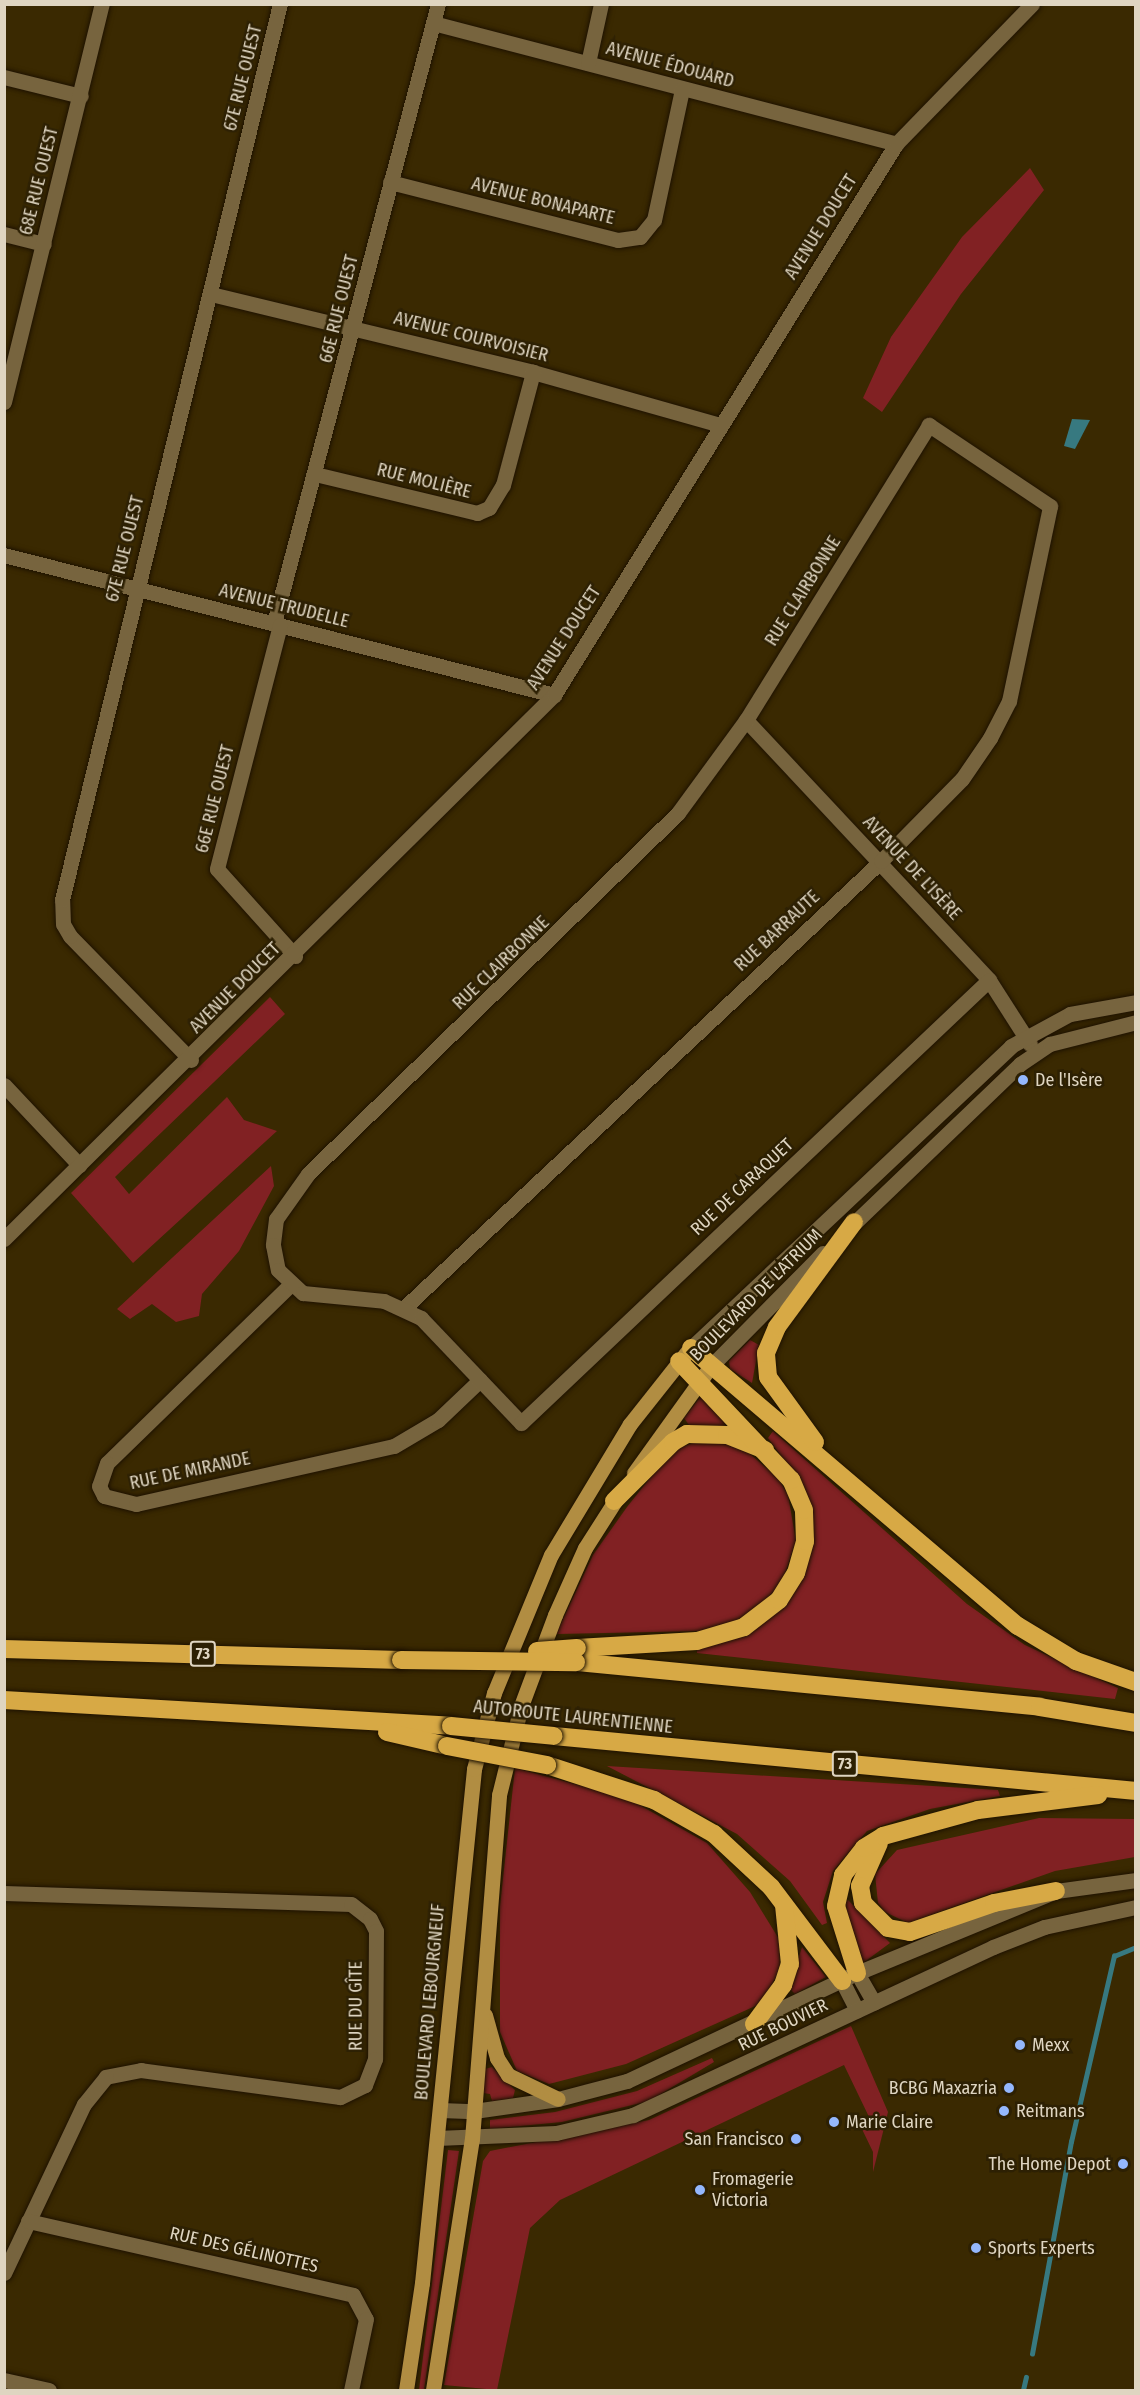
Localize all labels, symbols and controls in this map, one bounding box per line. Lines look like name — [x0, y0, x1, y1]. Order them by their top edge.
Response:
street label: 67E RUE OUEST — [219, 23, 267, 133]
street label: AVENUE ÉDOUARD — [604, 38, 736, 92]
street label: 68E RUE OUEST — [15, 125, 63, 237]
street label: AVENUE DOUCET — [780, 171, 862, 283]
street label: AVENUE BONAPARTE — [469, 173, 617, 229]
street label: 66E RUE OUEST — [315, 253, 363, 365]
street label: AVENUE COURVOISIER — [392, 307, 550, 367]
street label: RUE MOLIÈRE — [375, 459, 473, 503]
street label: 67E RUE OUEST — [101, 494, 149, 604]
street label: RUE CLAIRBONNE — [761, 532, 845, 650]
street label: AVENUE TRUDELLE — [217, 579, 351, 633]
street label: AVENUE DOUCET — [522, 582, 606, 694]
street label: 66E RUE OUEST — [191, 743, 239, 855]
street label: AVENUE DE L'ISÈRE — [858, 812, 966, 924]
street label: RUE BARRAUTE — [730, 886, 824, 976]
street label: RUE CLAIRBONNE — [448, 912, 554, 1014]
street label: AVENUE DOUCET — [185, 938, 285, 1038]
place label: De l'Isère — [1035, 1069, 1103, 1091]
marker: De l'Isère — [1016, 1073, 1030, 1087]
street label: RUE DE CARAQUET — [686, 1134, 798, 1240]
street label: BOULEVARD DE L'ATRIUM — [685, 1224, 827, 1366]
street label: RUE DE MIRANDE — [128, 1448, 252, 1494]
road number: 73 — [190, 1641, 216, 1667]
street label: AUTOROUTE LAURENTIENNE — [472, 1696, 674, 1738]
road number: 73 — [832, 1751, 858, 1777]
street label: BOULEVARD LEBOURGNEUF — [411, 1903, 449, 2101]
street label: RUE DU GÎTE — [345, 1961, 367, 2051]
street label: RUE BOUVIER — [735, 1994, 831, 2056]
place label: Mexx — [1032, 2034, 1069, 2056]
marker: Mexx — [1013, 2038, 1027, 2052]
place label: BCBG Maxazria — [889, 2077, 997, 2099]
marker: BCBG Maxazria — [1002, 2081, 1016, 2095]
place label: Reitmans — [1016, 2100, 1085, 2122]
marker: Reitmans — [997, 2104, 1011, 2118]
place label: Marie Claire — [846, 2111, 933, 2133]
marker: Marie Claire — [827, 2115, 841, 2129]
place label: San Francisco — [684, 2128, 784, 2150]
marker: San Francisco — [789, 2132, 803, 2146]
place label: The Home Depot — [988, 2153, 1111, 2175]
marker: The Home Depot — [1116, 2157, 1130, 2171]
place label: Fromagerie Victoria — [712, 2169, 794, 2212]
marker: Fromagerie Victoria — [693, 2183, 707, 2197]
street label: RUE DES GÉLINOTTES — [168, 2222, 320, 2278]
place label: Sports Experts — [988, 2237, 1095, 2259]
marker: Sports Experts — [969, 2241, 983, 2255]

